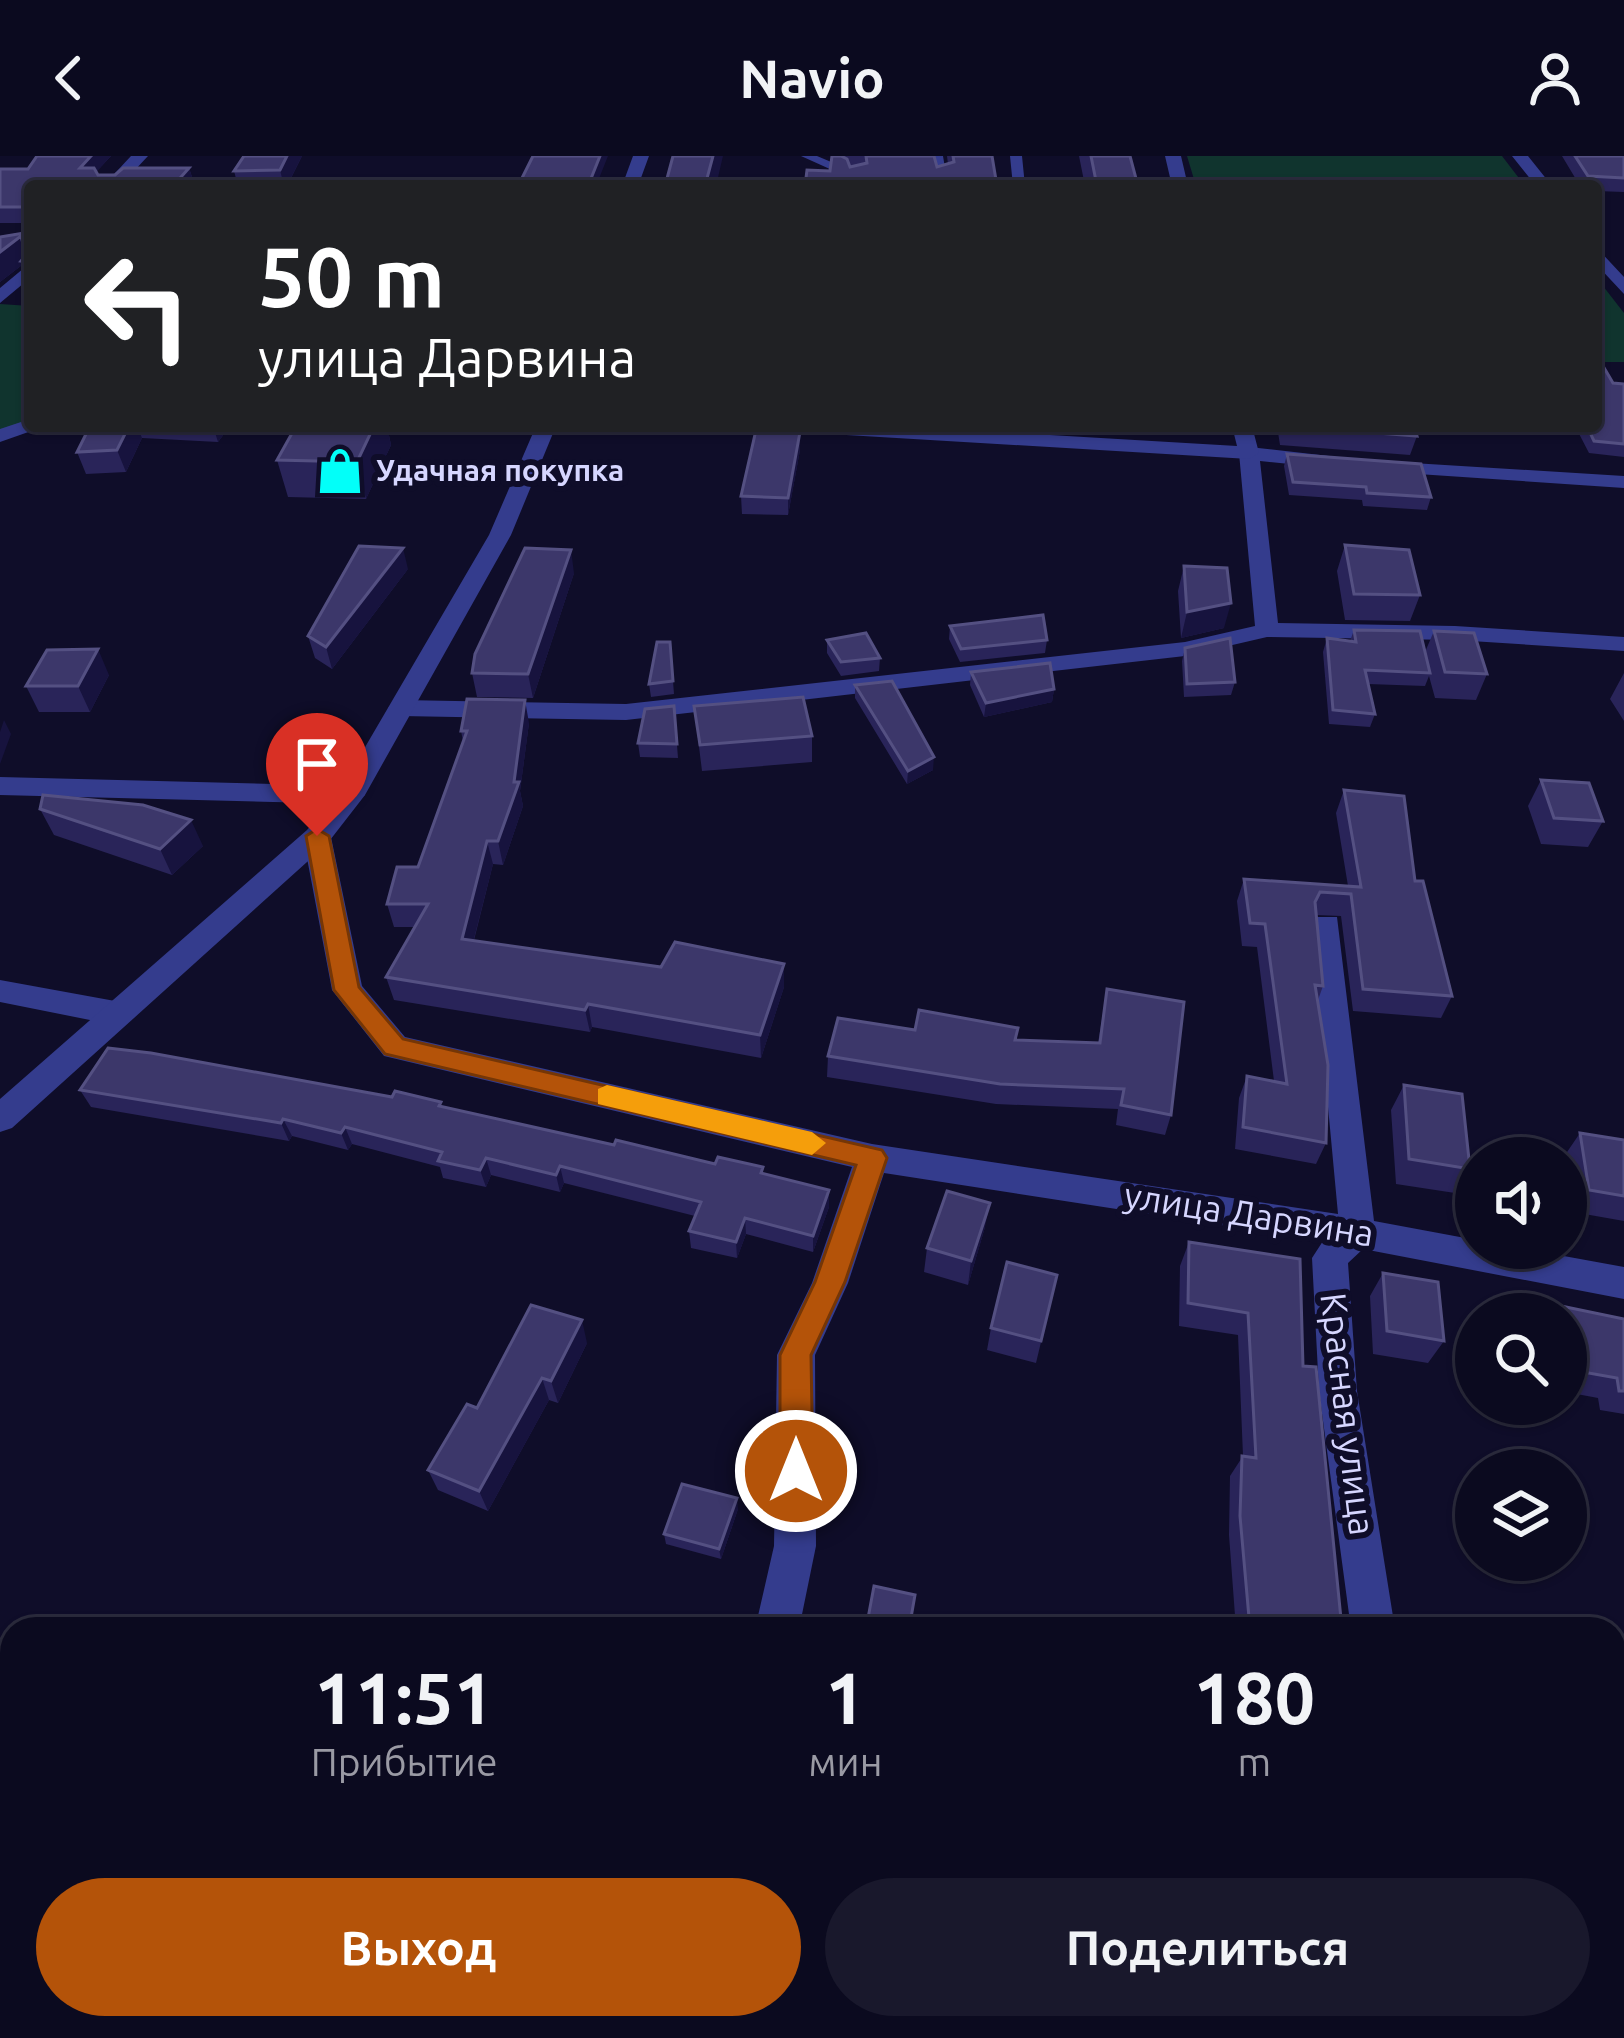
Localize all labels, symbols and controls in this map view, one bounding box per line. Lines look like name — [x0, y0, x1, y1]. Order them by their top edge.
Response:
icon: back — [36, 45, 102, 111]
icon: person — [1522, 45, 1588, 111]
text: Navio — [739, 48, 885, 108]
icon: left — [60, 228, 216, 384]
text: 50 m — [258, 229, 445, 323]
text: улица Дарвина — [258, 327, 636, 387]
shop icon: Удачная покупка — [315, 446, 365, 496]
place label: Удачная покупка — [376, 453, 624, 487]
pin — [266, 713, 368, 836]
icon: arrive — [284, 731, 350, 797]
map controls — [1455, 1137, 1587, 1581]
button: sound — [1455, 1137, 1587, 1269]
street label: улица Дарвина — [1121, 1174, 1377, 1253]
street label: Красная улица — [1313, 1290, 1384, 1537]
button: search — [1455, 1293, 1587, 1425]
position arrow — [733, 1408, 859, 1534]
button: layers — [1455, 1449, 1587, 1581]
text: 11:51 — [314, 1657, 494, 1738]
text: 1 — [825, 1657, 866, 1738]
text: 180 — [1193, 1657, 1315, 1738]
text: Прибытие — [311, 1740, 497, 1783]
text: мин — [808, 1740, 882, 1783]
text: m — [1237, 1740, 1271, 1783]
button: Выход — [36, 1878, 801, 2016]
button: Поделиться — [825, 1878, 1590, 2016]

